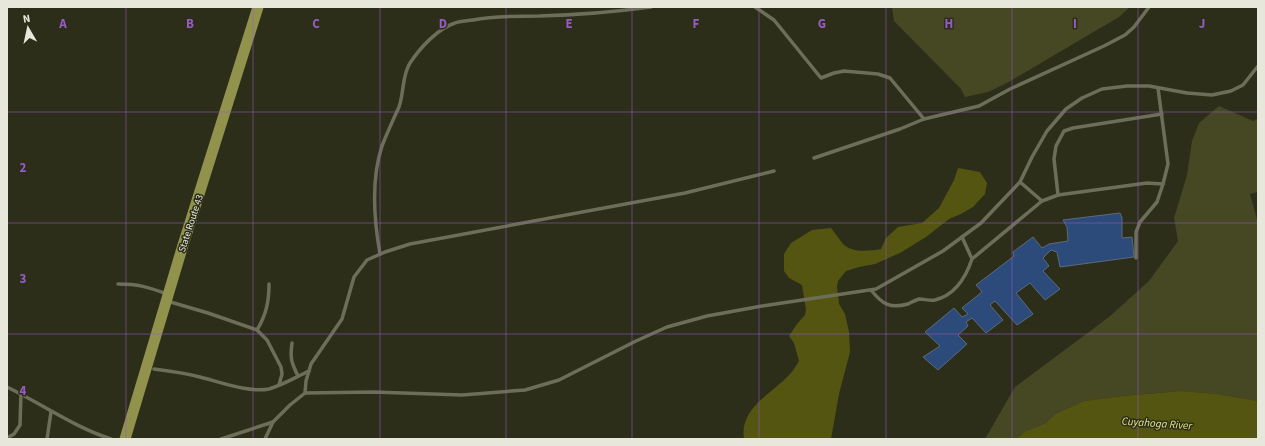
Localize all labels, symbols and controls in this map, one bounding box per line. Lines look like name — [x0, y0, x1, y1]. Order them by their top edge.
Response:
north arrow — [8, 8, 48, 48]
text: N — [22, 11, 31, 27]
text: A — [58, 15, 67, 33]
text: B — [186, 15, 194, 33]
text: C — [312, 15, 320, 33]
text: D — [439, 15, 447, 33]
text: E — [565, 15, 573, 33]
text: F — [693, 15, 700, 33]
text: G — [818, 15, 826, 33]
text: H — [945, 15, 953, 33]
text: I — [1073, 15, 1077, 33]
text: J — [1199, 15, 1205, 33]
text: 2 — [20, 159, 27, 177]
street label: State Route 43 — [175, 193, 207, 254]
text: 3 — [20, 270, 27, 288]
text: 4 — [20, 382, 27, 400]
water label: Cuyahoga River — [1121, 414, 1194, 434]

